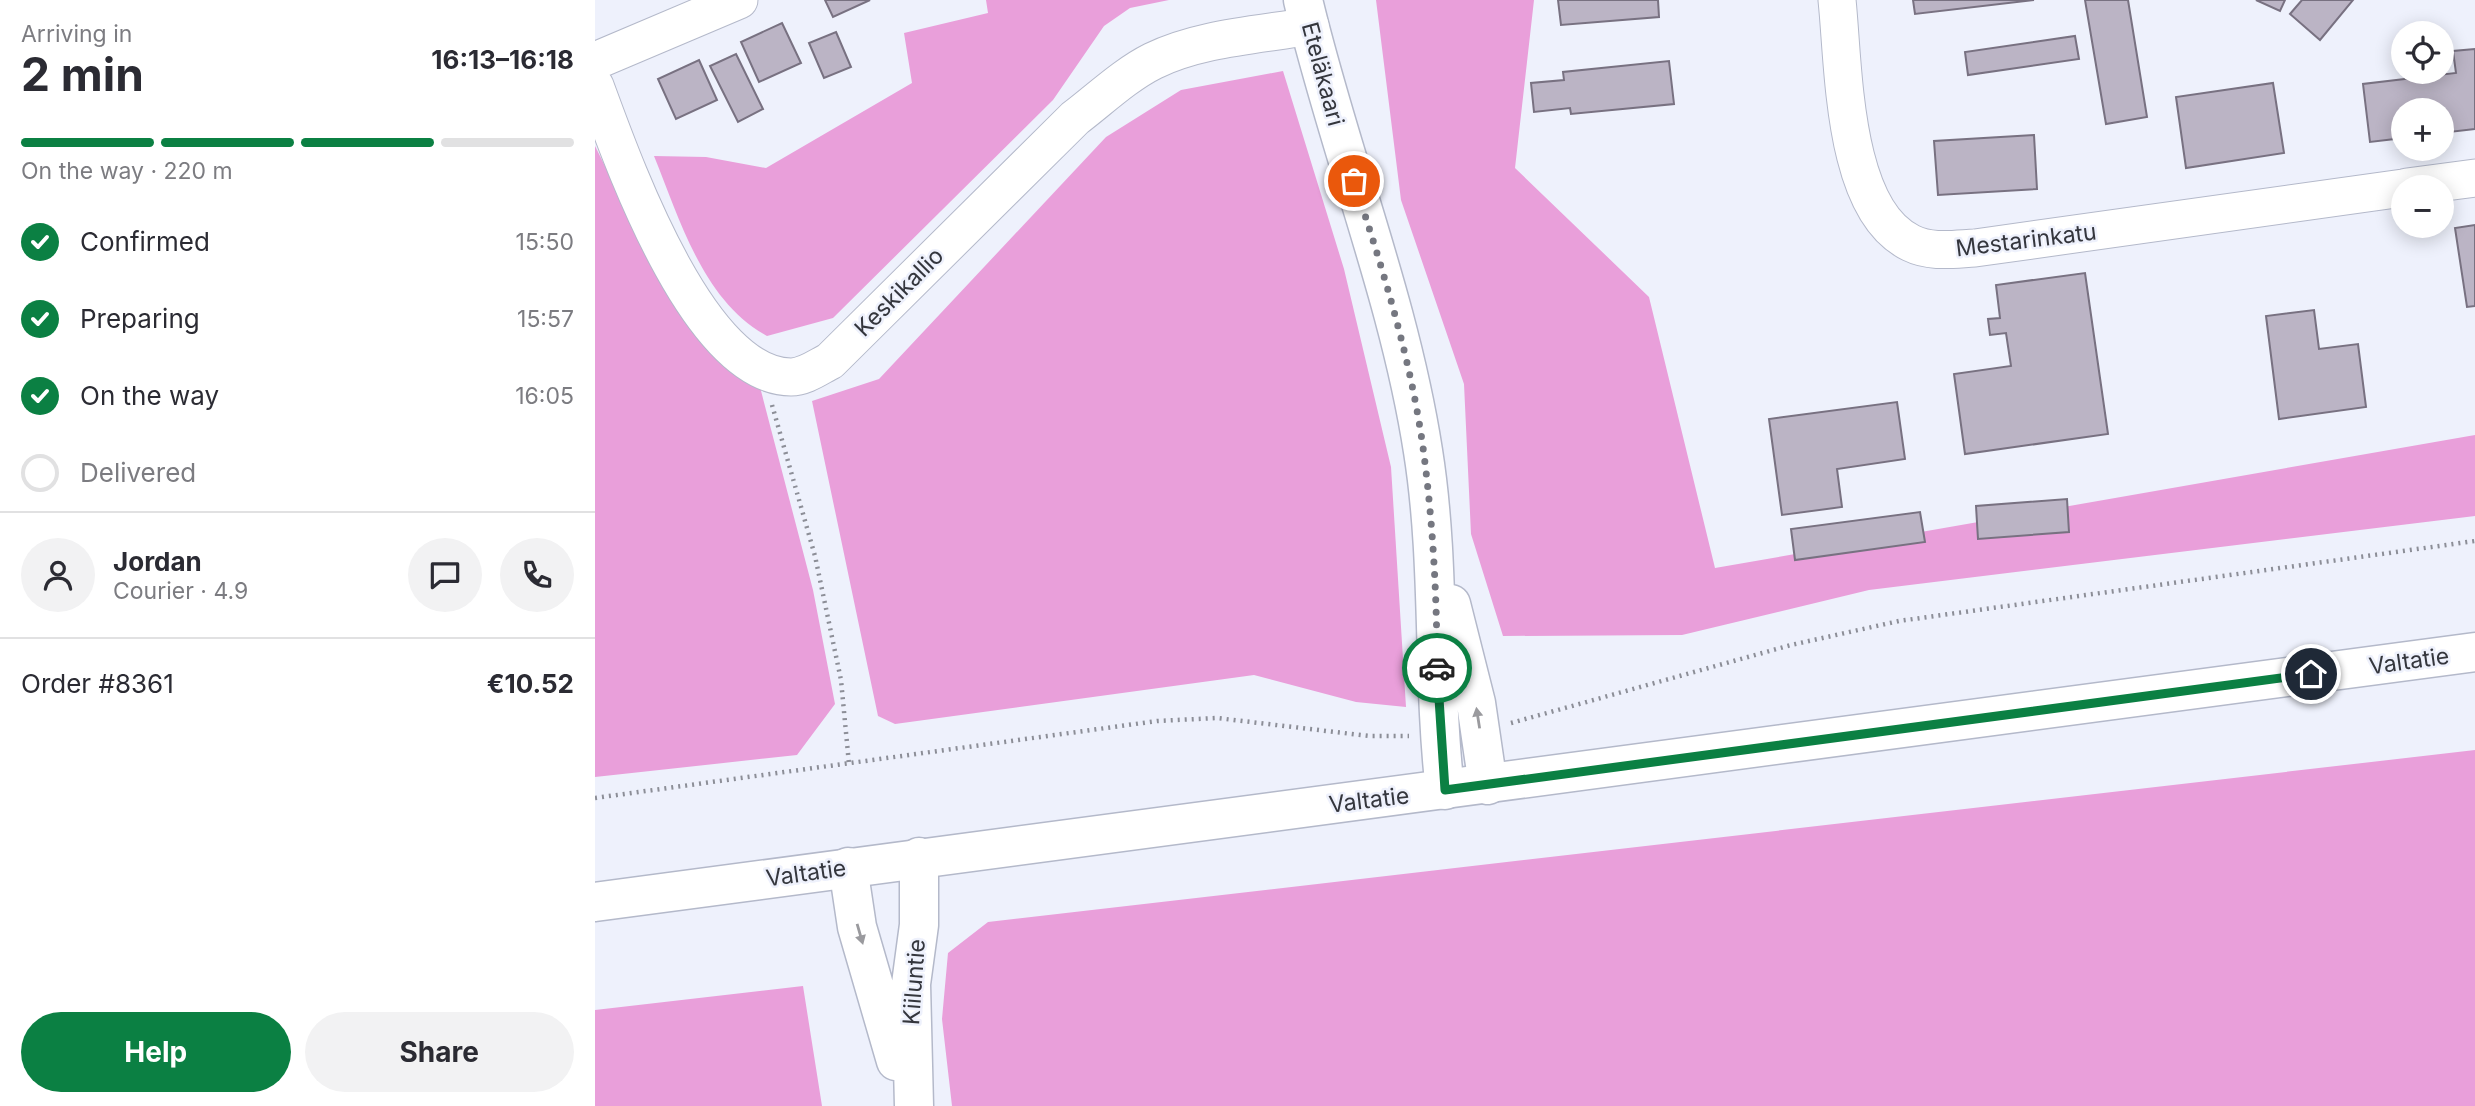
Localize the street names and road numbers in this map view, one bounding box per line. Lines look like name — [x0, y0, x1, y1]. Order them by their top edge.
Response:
street label: Eteläkaari — [1296, 19, 1350, 129]
street label: Mestarinkatu — [1954, 217, 2098, 263]
street label: Keskikallio — [849, 242, 949, 342]
street label: Valtatie — [2367, 642, 2451, 680]
street label: Valtatie — [1327, 781, 1411, 819]
street label: Valtatie — [764, 854, 848, 892]
street label: Kiiluntie — [897, 938, 931, 1026]

